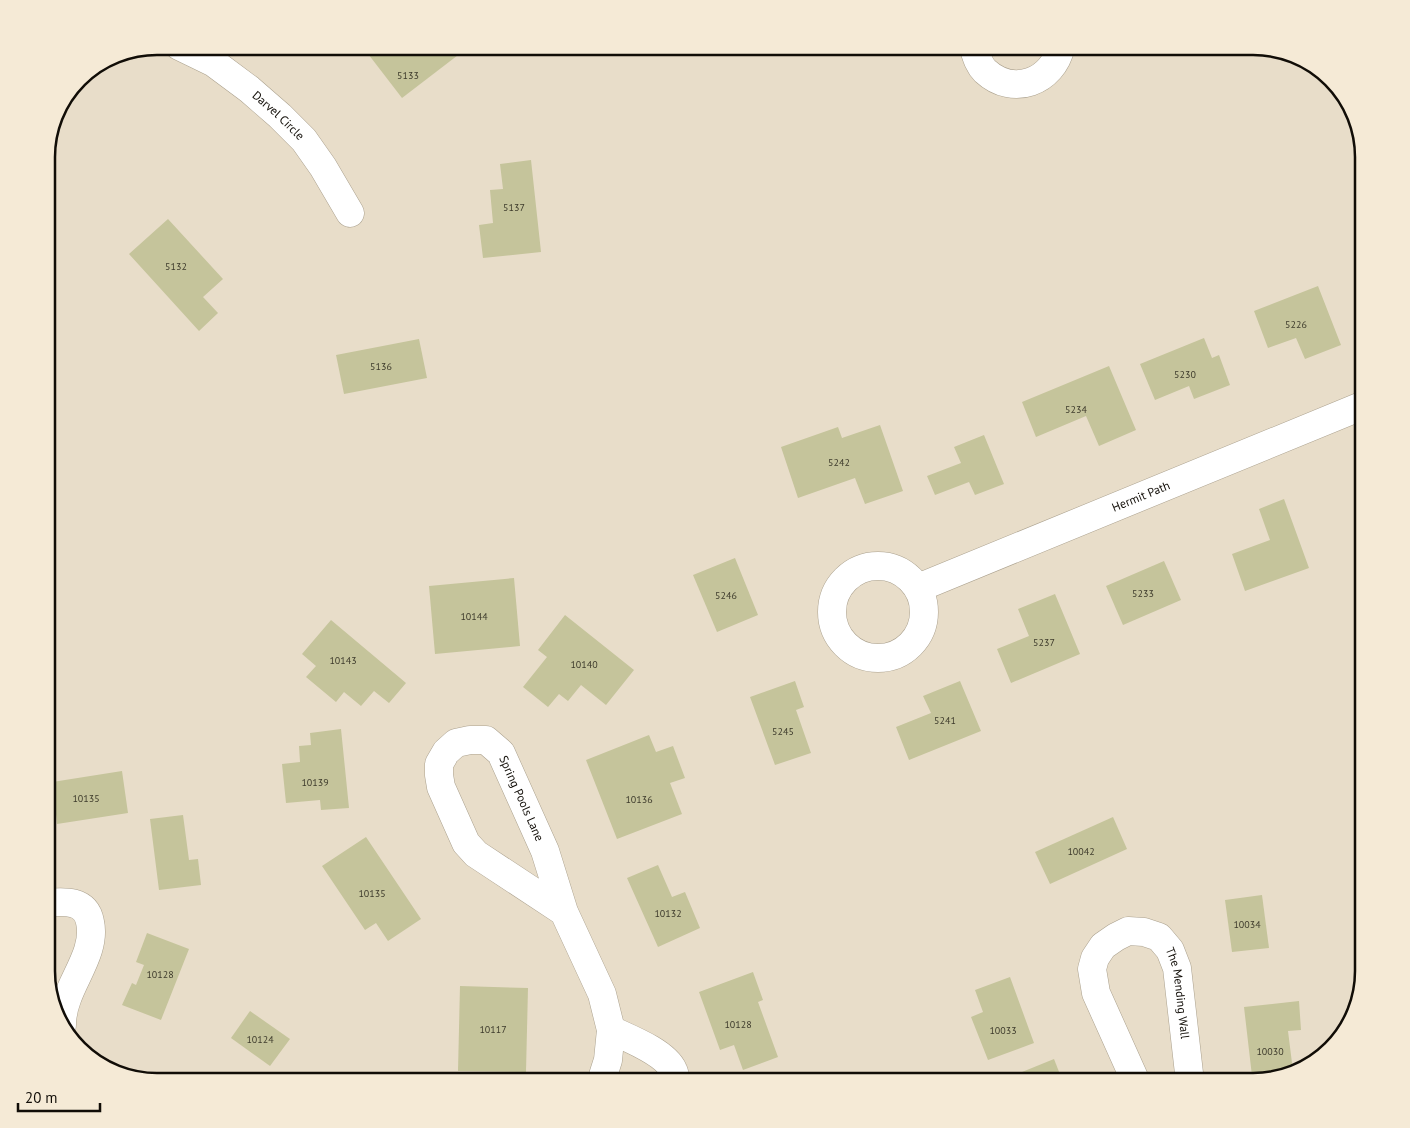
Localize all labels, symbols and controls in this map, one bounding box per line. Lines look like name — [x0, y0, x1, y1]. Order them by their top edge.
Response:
house number: 5133 — [397, 69, 419, 82]
street label: Darvel Circle — [249, 87, 308, 143]
house number: 5137 — [503, 201, 525, 214]
house number: 5132 — [165, 260, 187, 273]
house number: 5226 — [1285, 318, 1307, 331]
house number: 5136 — [370, 360, 392, 373]
house number: 5230 — [1174, 368, 1196, 381]
house number: 5234 — [1065, 403, 1087, 416]
house number: 5242 — [828, 456, 850, 469]
street label: Hermit Path — [1109, 477, 1172, 515]
house number: 5233 — [1132, 587, 1154, 600]
house number: 5246 — [715, 589, 737, 602]
house number: 10144 — [460, 610, 488, 623]
house number: 5237 — [1033, 636, 1055, 649]
house number: 10143 — [329, 654, 357, 667]
house number: 10140 — [570, 658, 598, 671]
house number: 5241 — [934, 714, 956, 727]
house number: 5245 — [772, 725, 794, 738]
street label: Spring Pools Lane — [496, 753, 548, 843]
house number: 10139 — [301, 776, 329, 789]
house number: 10135 — [72, 792, 100, 805]
house number: 10136 — [625, 793, 653, 806]
house number: 10042 — [1067, 845, 1095, 858]
house number: 10135 — [358, 887, 386, 900]
house number: 10132 — [654, 907, 682, 920]
house number: 10034 — [1233, 918, 1261, 931]
street label: The Mending Wall — [1163, 945, 1193, 1040]
house number: 10128 — [146, 968, 174, 981]
house number: 10128 — [724, 1018, 752, 1031]
house number: 10117 — [479, 1023, 507, 1036]
house number: 10033 — [989, 1024, 1017, 1037]
house number: 10124 — [246, 1033, 274, 1046]
house number: 10030 — [1256, 1045, 1284, 1058]
scale bar — [18, 1080, 100, 1112]
text: 20 m — [25, 1088, 58, 1107]

